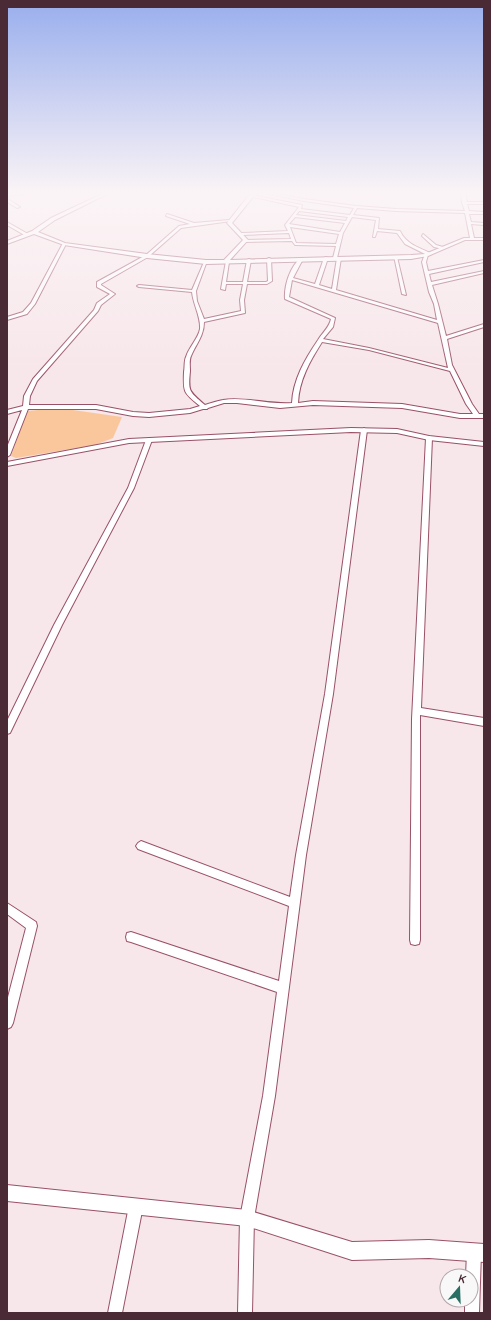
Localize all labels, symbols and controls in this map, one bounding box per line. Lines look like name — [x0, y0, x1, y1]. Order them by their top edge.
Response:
north arrow — [439, 1268, 479, 1308]
text: K — [457, 1271, 468, 1286]

